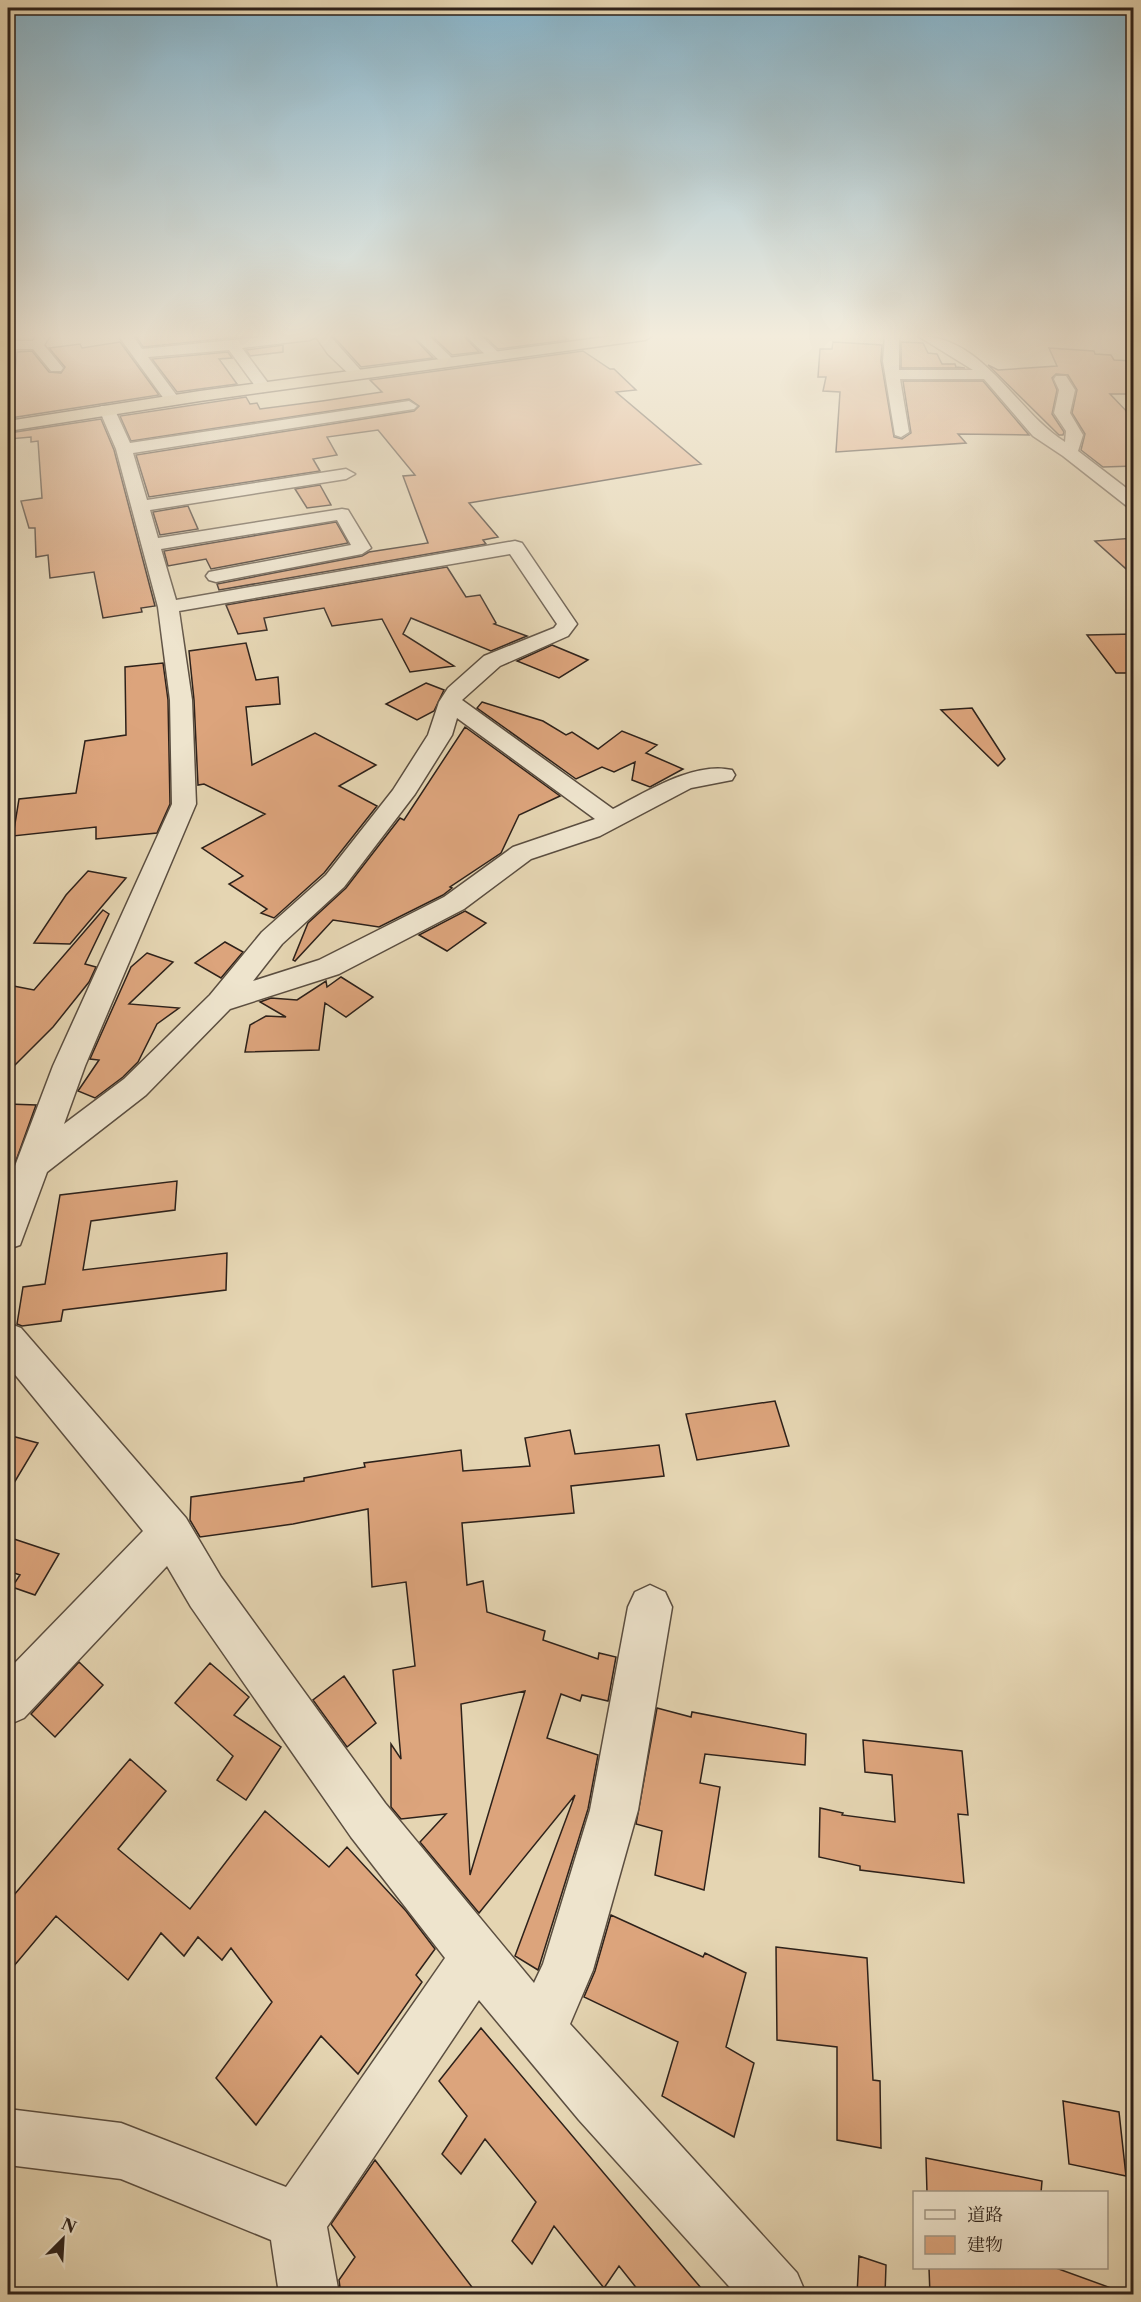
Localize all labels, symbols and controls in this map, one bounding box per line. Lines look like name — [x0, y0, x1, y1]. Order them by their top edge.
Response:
legend — [913, 2191, 1108, 2269]
text: 道路 — [967, 2204, 1003, 2226]
north arrow — [33, 2209, 93, 2269]
text: N — [59, 2213, 80, 2237]
text: 建物 — [967, 2234, 1003, 2256]

